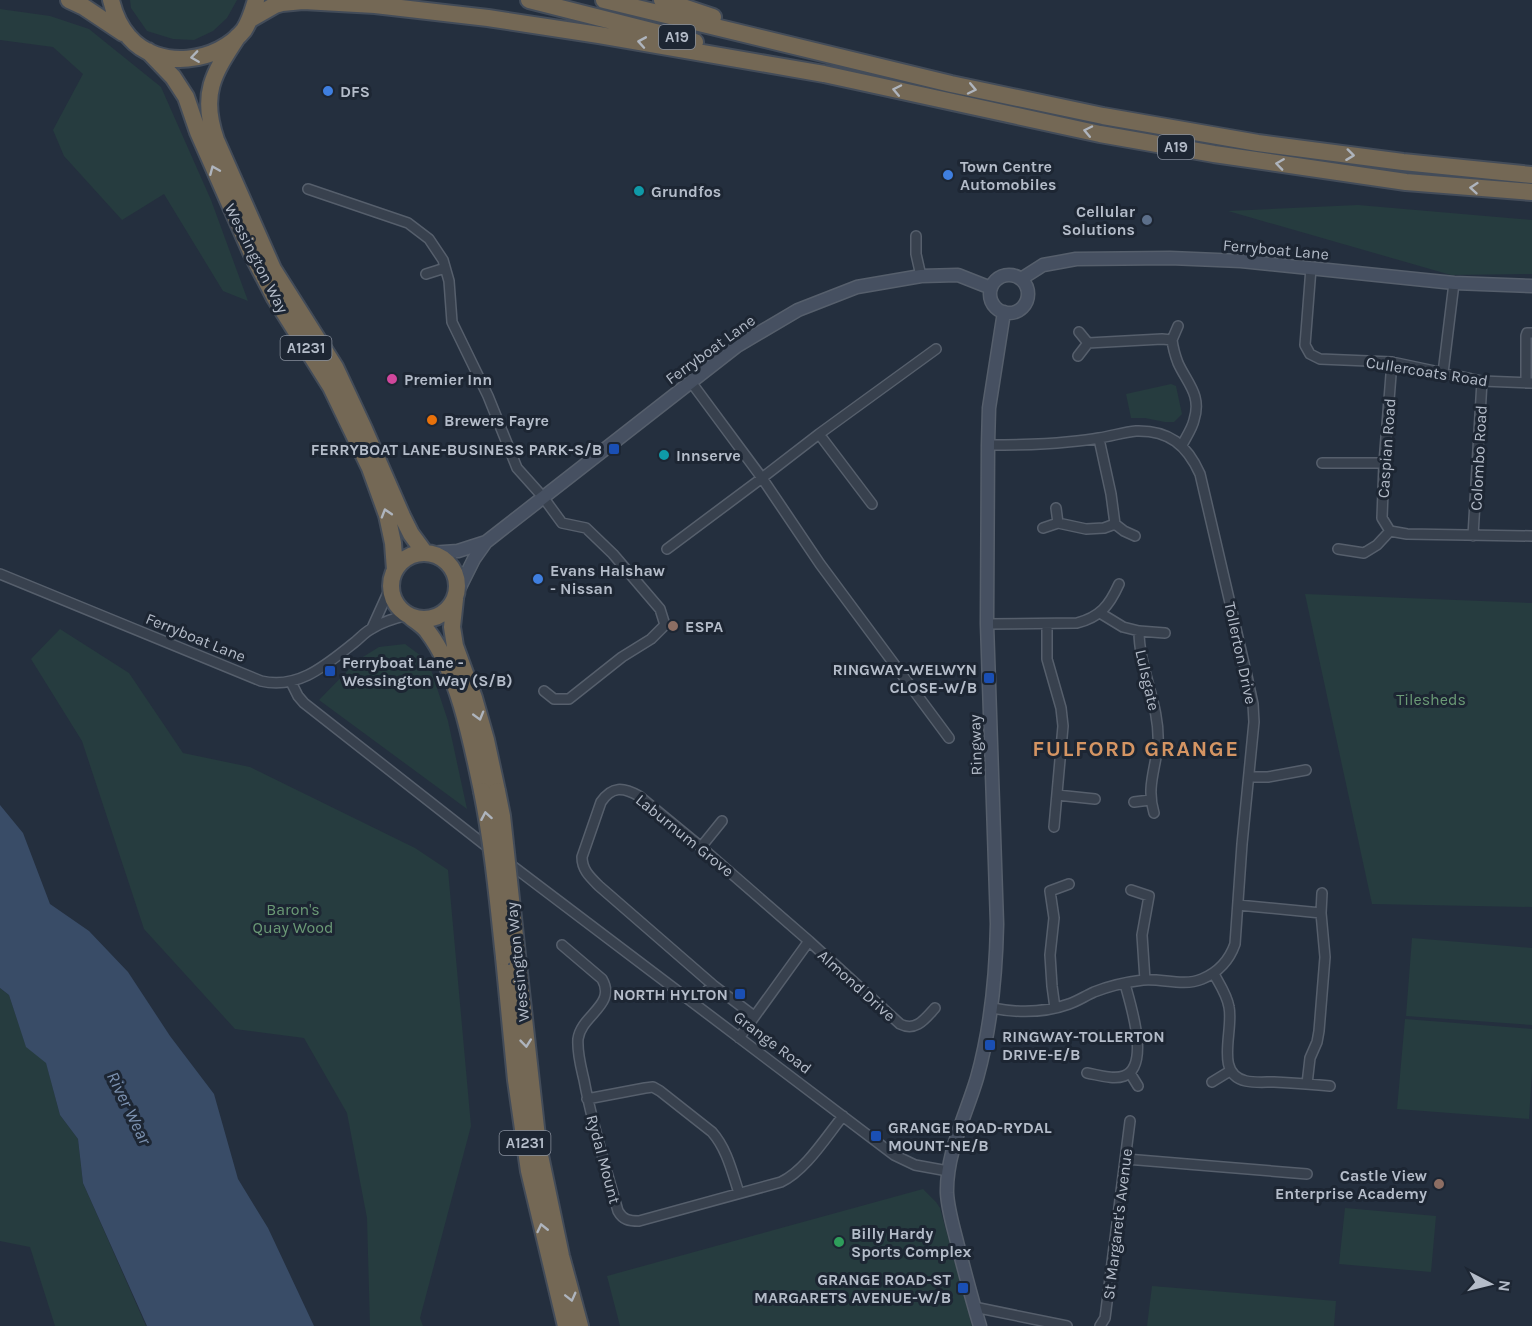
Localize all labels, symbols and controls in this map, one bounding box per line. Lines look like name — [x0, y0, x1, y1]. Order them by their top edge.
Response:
road number: A19 — [659, 25, 695, 49]
one-way arrow — [638, 36, 648, 49]
one-way arrow — [191, 51, 200, 63]
place label: DFS — [340, 82, 370, 101]
one-way arrow — [967, 82, 977, 95]
marker: DFS — [321, 84, 335, 98]
one-way arrow — [893, 84, 903, 97]
one-way arrow — [1083, 125, 1093, 138]
road number: A19 — [1158, 135, 1194, 159]
one-way arrow — [1346, 149, 1355, 161]
place label: Town Centre Automobiles — [960, 157, 1057, 194]
one-way arrow — [1276, 158, 1285, 170]
one-way arrow — [210, 165, 222, 176]
marker: Town Centre Automobiles — [941, 168, 955, 182]
one-way arrow — [1469, 181, 1478, 194]
place label: Grundfos — [651, 182, 721, 201]
marker: Grundfos — [632, 184, 646, 198]
street label: Wessington Way — [221, 200, 293, 317]
place label: Cellular Solutions — [1062, 202, 1136, 239]
marker: Cellular Solutions — [1140, 213, 1154, 227]
street label: Ferryboat Lane — [1222, 235, 1330, 264]
street label: Ferryboat Lane — [662, 311, 759, 388]
road number: A1231 — [280, 336, 332, 360]
street label: Cullercoats Road — [1365, 352, 1489, 391]
place label: Premier Inn — [404, 370, 492, 389]
marker: Premier Inn — [385, 372, 399, 386]
street label: Caspian Road — [1374, 397, 1399, 499]
street label: Colombo Road — [1466, 405, 1491, 511]
place label: Brewers Fayre — [444, 411, 549, 430]
marker: Brewers Fayre — [425, 413, 439, 427]
place label: FERRYBOAT LANE-BUSINESS PARK-S/B — [311, 440, 602, 459]
marker: FERRYBOAT LANE-BUSINESS PARK-S/B — [607, 442, 621, 456]
place label: Innserve — [676, 446, 741, 465]
marker: Innserve — [657, 448, 671, 462]
one-way arrow — [381, 508, 393, 519]
place label: Evans Halshaw - Nissan — [550, 561, 665, 598]
marker: Evans Halshaw - Nissan — [531, 572, 545, 586]
street label: Tollerton Drive — [1220, 600, 1261, 706]
street label: Ferryboat Lane — [143, 609, 249, 666]
place label: ESPA — [685, 617, 723, 636]
marker: ESPA — [666, 619, 680, 633]
street label: Lulsgate — [1131, 648, 1164, 713]
place label: Ferryboat Lane - Wessington Way (S/B) — [342, 653, 513, 690]
place label: RINGWAY-WELWYN CLOSE-W/B — [832, 660, 977, 697]
marker: Ferryboat Lane - Wessington Way (S/B) — [323, 664, 337, 678]
marker: RINGWAY-WELWYN CLOSE-W/B — [982, 671, 996, 685]
park label: Tilesheds — [1396, 690, 1466, 709]
one-way arrow — [472, 711, 485, 721]
street label: Ringway — [965, 714, 986, 776]
district label: FULFORD GRANGE — [1032, 736, 1240, 762]
street label: Laburnum Grove — [632, 790, 737, 881]
one-way arrow — [481, 811, 493, 820]
park label: Baron's Quay Wood — [253, 900, 333, 937]
street label: Wessington Way — [502, 900, 533, 1023]
street label: Almond Drive — [814, 946, 899, 1025]
place label: NORTH HYLTON — [613, 985, 728, 1004]
marker: NORTH HYLTON — [733, 987, 747, 1001]
street label: Grange Road — [730, 1007, 815, 1078]
place label: RINGWAY-TOLLERTON DRIVE-E/B — [1002, 1027, 1165, 1064]
one-way arrow — [519, 1038, 532, 1047]
marker: RINGWAY-TOLLERTON DRIVE-E/B — [983, 1038, 997, 1052]
water label: River Wear — [102, 1068, 157, 1149]
street label: Rydal Mount — [583, 1112, 625, 1206]
place label: GRANGE ROAD-RYDAL MOUNT-NE/B — [888, 1118, 1052, 1155]
marker: GRANGE ROAD-RYDAL MOUNT-NE/B — [869, 1129, 883, 1143]
road number: A1231 — [500, 1131, 550, 1155]
street label: St Margaret's Avenue — [1099, 1147, 1136, 1301]
place label: Castle View Enterprise Academy — [1275, 1166, 1427, 1203]
marker: Castle View Enterprise Academy — [1432, 1177, 1446, 1191]
one-way arrow — [536, 1224, 549, 1234]
place label: Billy Hardy Sports Complex — [851, 1224, 972, 1261]
marker: Billy Hardy Sports Complex — [832, 1235, 846, 1249]
north arrow — [1460, 1254, 1520, 1314]
place label: GRANGE ROAD-ST MARGARETS AVENUE-W/B — [754, 1270, 951, 1307]
text: N — [1494, 1279, 1515, 1293]
marker: GRANGE ROAD-ST MARGARETS AVENUE-W/B — [956, 1281, 970, 1295]
one-way arrow — [564, 1291, 577, 1301]

